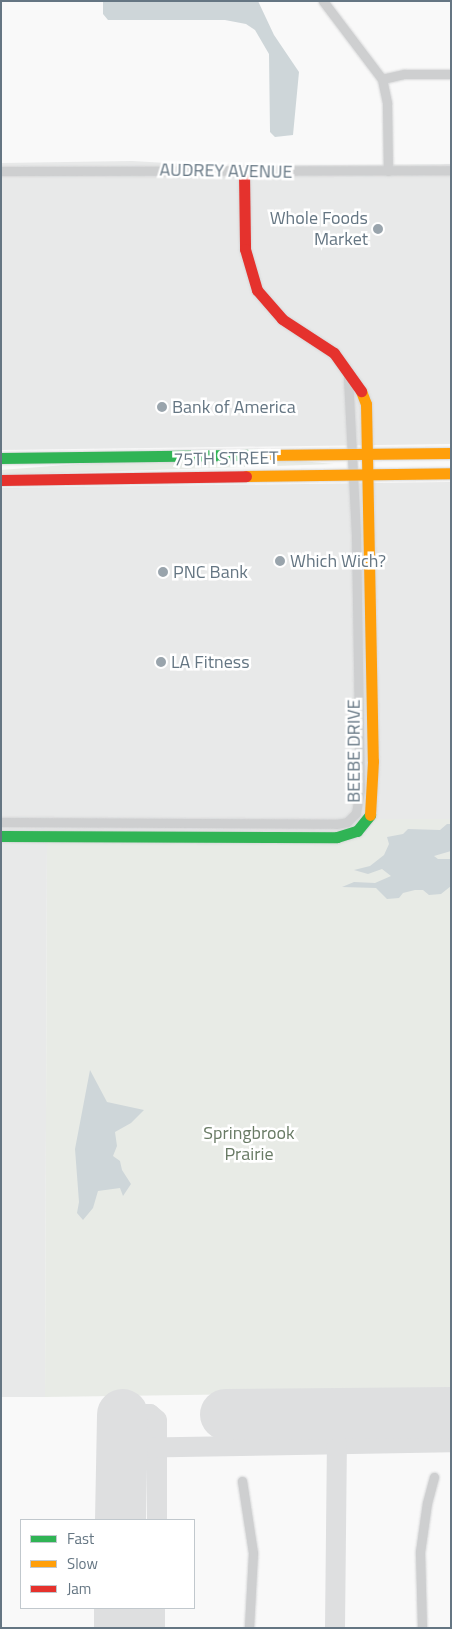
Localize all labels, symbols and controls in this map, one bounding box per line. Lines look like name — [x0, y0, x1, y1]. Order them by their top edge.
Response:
street label: AUDREY AVENUE — [159, 159, 293, 183]
place label: Whole Foods Market — [270, 208, 368, 250]
marker: Whole Foods Market — [372, 223, 384, 235]
place label: Bank of America — [172, 396, 296, 418]
marker: Bank of America — [156, 401, 168, 413]
street label: 75TH STREET — [173, 447, 279, 471]
place label: Which Wich? — [290, 550, 386, 572]
marker: Which Wich? — [274, 555, 286, 567]
place label: PNC Bank — [173, 561, 248, 583]
marker: PNC Bank — [157, 566, 169, 578]
place label: LA Fitness — [171, 651, 250, 673]
marker: LA Fitness — [155, 656, 167, 668]
street label: BEEBE DRIVE — [343, 699, 365, 803]
park label: Springbrook Prairie — [203, 1123, 295, 1166]
legend — [20, 1519, 195, 1609]
text: Fast — [67, 1527, 94, 1550]
text: Slow — [67, 1552, 98, 1575]
text: Jam — [67, 1577, 91, 1600]

